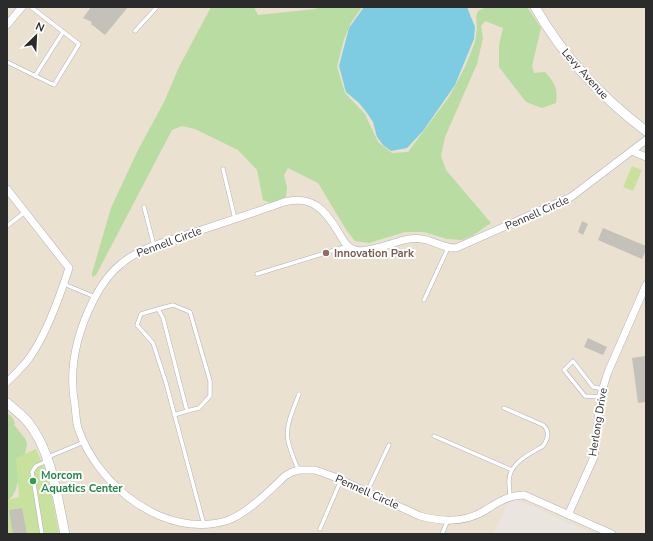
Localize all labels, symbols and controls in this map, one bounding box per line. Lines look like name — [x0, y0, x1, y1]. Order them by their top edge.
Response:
north arrow — [16, 16, 56, 56]
text: N — [33, 19, 47, 36]
street label: Levy Avenue — [558, 45, 612, 103]
street label: Pennell Circle — [503, 192, 571, 234]
street label: Pennell Circle — [134, 223, 204, 261]
place label: Innovation Park — [334, 246, 415, 261]
marker: Innovation Park — [321, 248, 331, 258]
street label: Herlong Drive — [585, 387, 611, 457]
place label: Morcom Aquatics Center — [41, 468, 123, 496]
street label: Pennell Circle — [333, 471, 401, 513]
marker: Morcom Aquatics Center — [28, 476, 38, 486]

